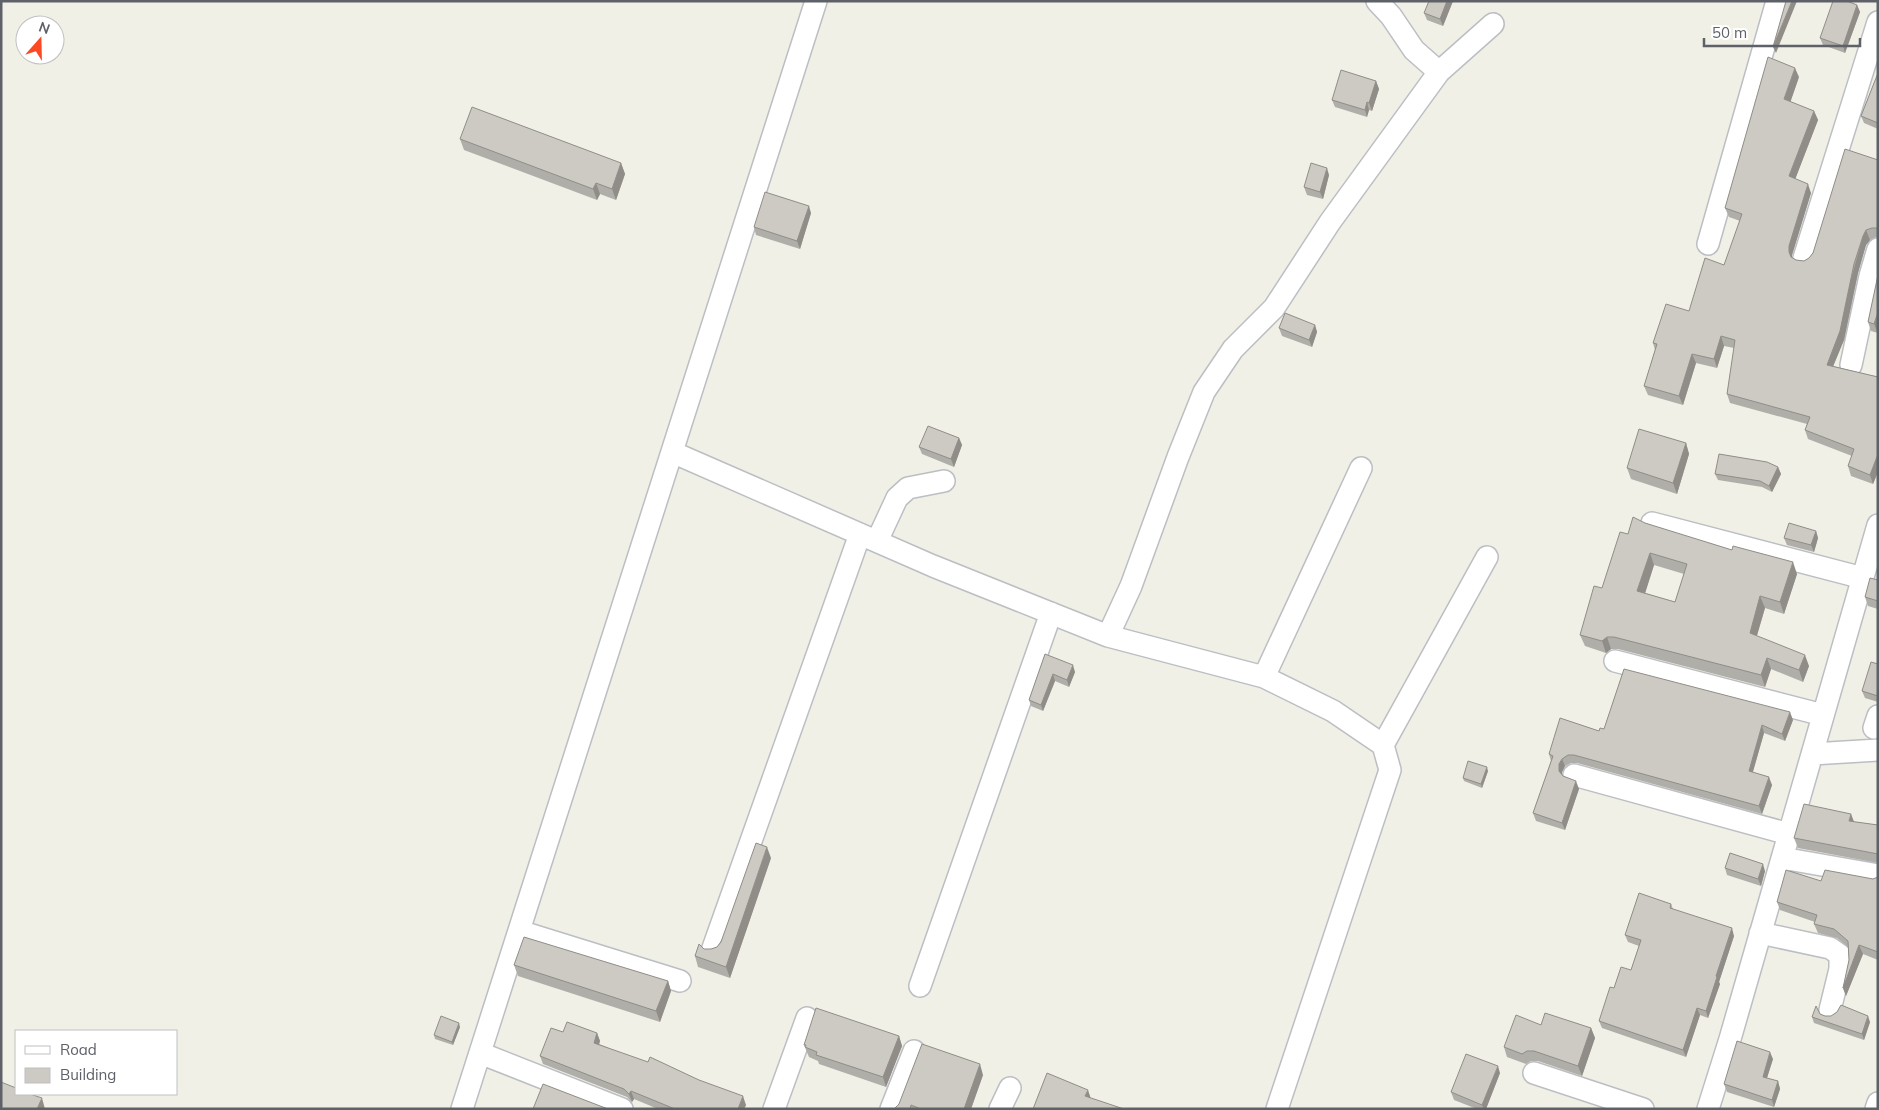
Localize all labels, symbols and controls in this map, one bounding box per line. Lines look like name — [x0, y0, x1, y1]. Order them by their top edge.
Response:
north arrow — [15, 15, 65, 65]
scale bar — [1704, 15, 1860, 47]
text: N — [36, 18, 52, 38]
text: 50 m — [1712, 23, 1747, 42]
legend — [15, 1030, 178, 1095]
text: Road — [60, 1040, 97, 1059]
text: Building — [60, 1065, 116, 1084]

